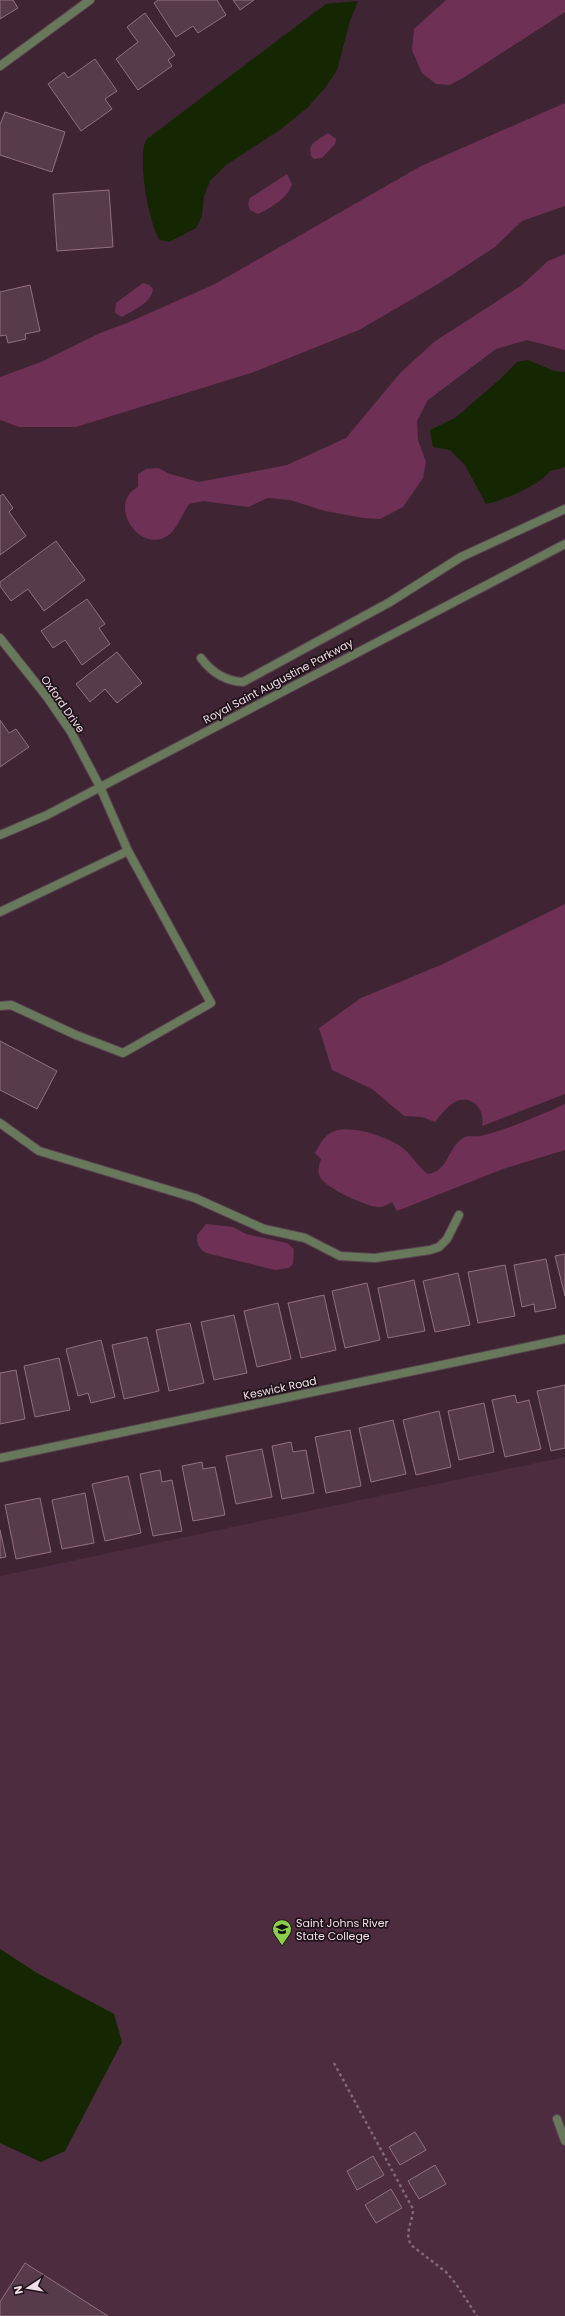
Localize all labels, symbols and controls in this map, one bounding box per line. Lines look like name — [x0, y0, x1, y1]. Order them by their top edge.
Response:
street label: Royal Saint Augustine Parkway — [200, 634, 357, 727]
street label: Oxford Drive — [37, 672, 89, 736]
street label: Keswick Road — [242, 1372, 318, 1404]
place label: Saint Johns River State College — [296, 1915, 389, 1944]
school or university icon: Saint Johns River State College — [271, 1918, 293, 1946]
north arrow — [8, 2268, 48, 2308]
text: N — [10, 2284, 27, 2296]

